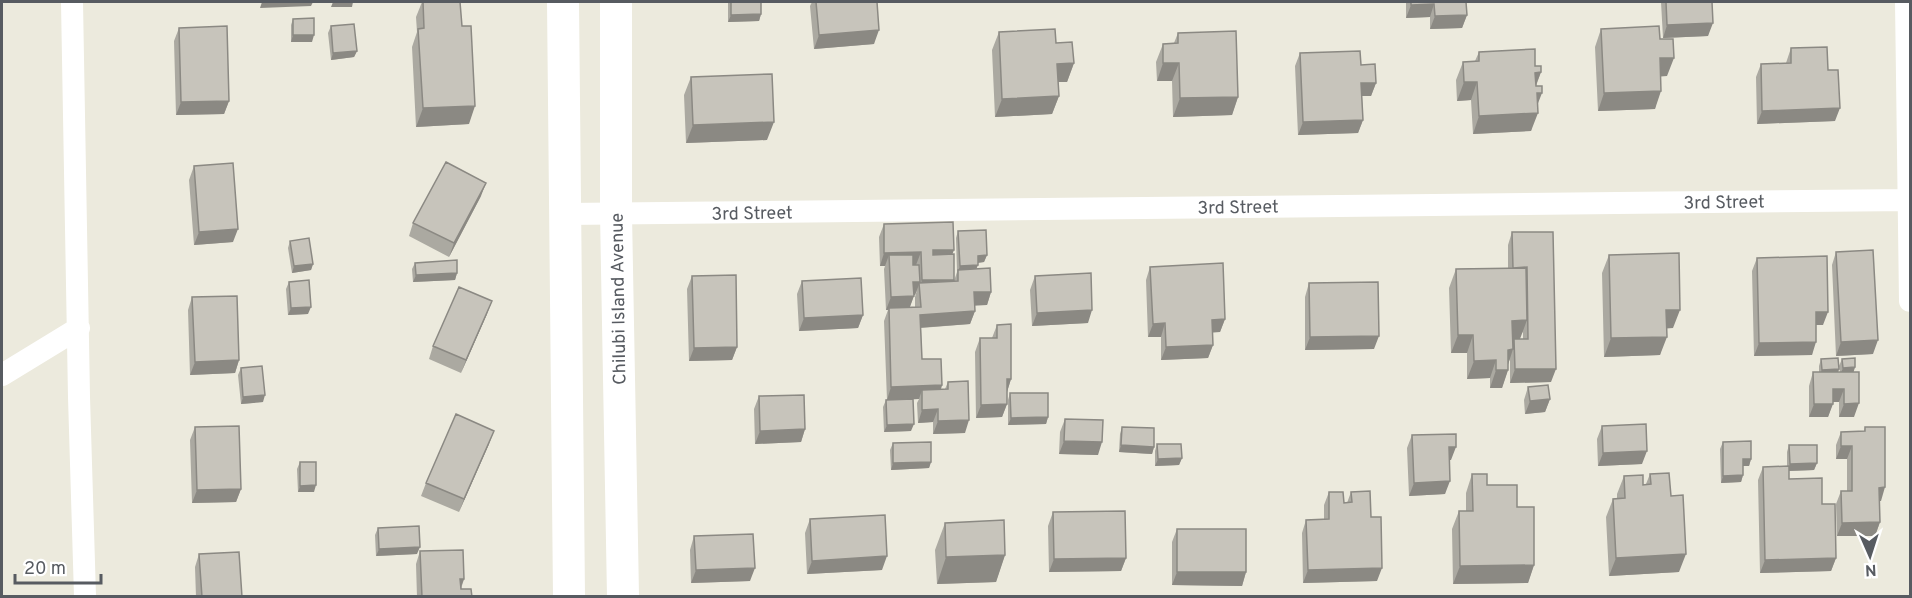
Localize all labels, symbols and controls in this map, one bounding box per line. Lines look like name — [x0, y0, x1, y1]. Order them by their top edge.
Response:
street label: 3rd Street — [1683, 191, 1765, 216]
street label: 3rd Street — [1197, 196, 1279, 221]
street label: 3rd Street — [711, 202, 793, 227]
street label: Chilubi Island Avenue — [607, 213, 632, 385]
north arrow — [1840, 526, 1900, 586]
scale bar — [15, 547, 100, 585]
text: 20 m — [24, 558, 66, 581]
text: N — [1864, 559, 1877, 579]

